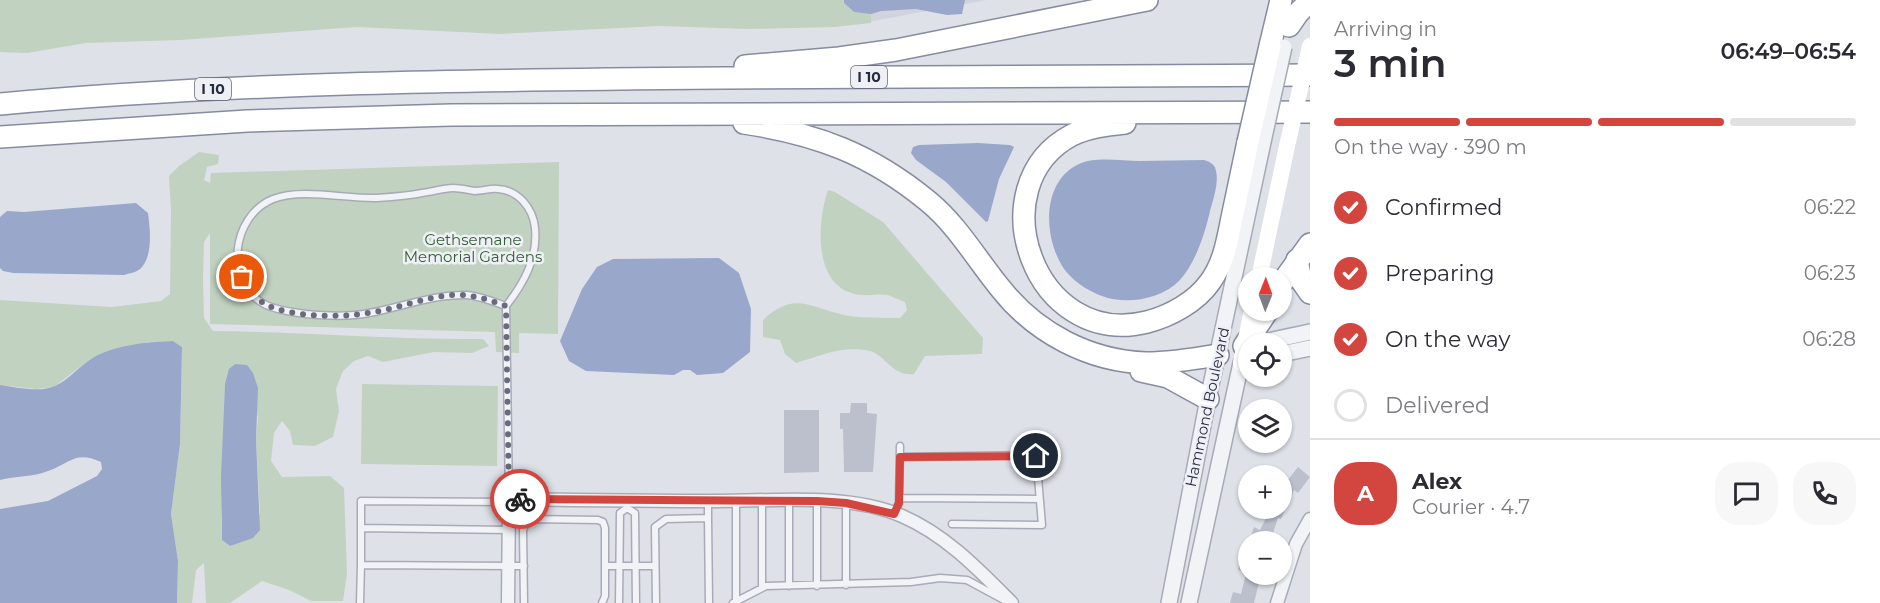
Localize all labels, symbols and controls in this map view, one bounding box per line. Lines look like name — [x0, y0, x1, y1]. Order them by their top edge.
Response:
text: Arriving in — [1334, 17, 1437, 41]
text: 06:49–06:54 — [1720, 38, 1856, 65]
text: 3 min — [1334, 39, 1447, 87]
road number: I 10 — [851, 66, 887, 88]
road number: I 10 — [195, 78, 231, 100]
text: On the way · 390 m — [1334, 135, 1527, 159]
icon: check — [1334, 191, 1367, 224]
text: Confirmed — [1385, 194, 1502, 221]
text: 06:22 — [1804, 195, 1856, 219]
park label: Gethsemane Memorial Gardens — [404, 230, 542, 266]
pin — [216, 251, 267, 302]
icon: check — [1334, 257, 1367, 290]
icon: bag — [225, 260, 258, 293]
text: Preparing — [1385, 260, 1494, 287]
text: 06:23 — [1804, 261, 1856, 285]
north arrow — [1238, 267, 1292, 321]
map controls — [1238, 267, 1292, 585]
icon: check — [1334, 323, 1367, 356]
street label: Hammond Boulevard — [1181, 325, 1233, 489]
text: On the way — [1385, 326, 1510, 353]
text: 06:28 — [1802, 327, 1856, 351]
button: locate — [1238, 333, 1292, 387]
text: Delivered — [1385, 392, 1490, 419]
button: layers — [1238, 399, 1292, 453]
pin — [1010, 430, 1061, 481]
icon: home — [1019, 439, 1052, 472]
button: chat — [1715, 462, 1778, 525]
button: phone — [1793, 462, 1856, 525]
button: + — [1238, 465, 1292, 519]
text: Alex — [1412, 468, 1462, 495]
courier — [490, 469, 550, 529]
text: A — [1357, 480, 1374, 507]
icon: bike — [504, 483, 537, 516]
text: Courier · 4.7 — [1412, 495, 1530, 519]
button: − — [1238, 531, 1292, 585]

